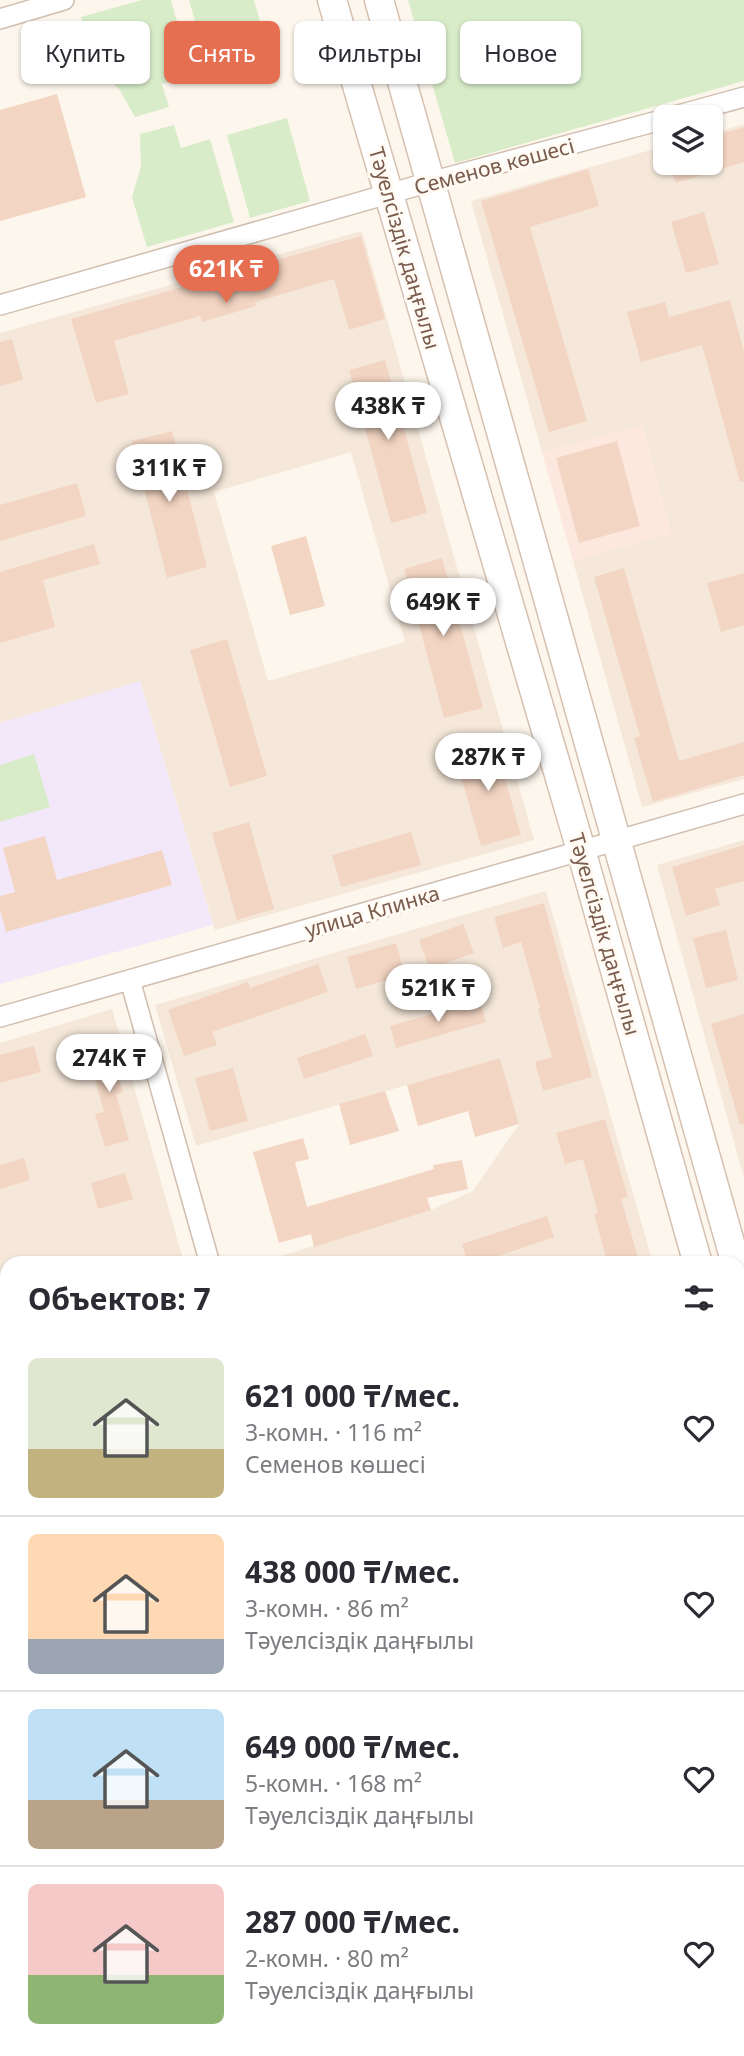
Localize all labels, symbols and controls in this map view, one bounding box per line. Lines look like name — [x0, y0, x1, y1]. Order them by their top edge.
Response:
chip: Купить — [21, 21, 150, 84]
chip: Снять — [164, 21, 280, 84]
chip: Фильтры — [294, 21, 446, 84]
chip: Новое — [460, 21, 581, 84]
map controls — [653, 105, 723, 175]
button: layers — [653, 105, 723, 175]
street label: Семенов көшесі — [411, 131, 577, 201]
street label: Тәуелсіздік даңғылы — [363, 144, 447, 352]
pin: 621K ₸ — [169, 246, 283, 305]
text: 621K ₸ — [189, 252, 263, 284]
pin: 438K ₸ — [331, 382, 445, 442]
text: 438K ₸ — [351, 389, 425, 421]
pin: 311K ₸ — [112, 444, 226, 504]
text: 311K ₸ — [132, 451, 206, 483]
pin: 649K ₸ — [386, 578, 500, 638]
text: 649K ₸ — [406, 585, 480, 617]
pin: 287K ₸ — [431, 734, 545, 793]
text: 287K ₸ — [451, 740, 525, 772]
street label: Тәуелсіздік даңғылы — [563, 830, 647, 1038]
street label: улица Клинка — [301, 878, 443, 944]
pin: 521K ₸ — [381, 964, 495, 1024]
text: 521K ₸ — [401, 971, 475, 1003]
pin: 274K ₸ — [52, 1034, 166, 1094]
text: 274K ₸ — [72, 1041, 146, 1073]
text: Объектов: 7 — [28, 1278, 211, 1319]
icon: filters — [680, 1279, 718, 1317]
text: 621 000 ₸/мес. — [245, 1375, 460, 1416]
icon: home — [84, 1386, 168, 1470]
icon: heart — [680, 1409, 718, 1447]
text: 3-комн. · 116 m² — [245, 1416, 422, 1448]
text: Семенов көшесі — [245, 1448, 426, 1480]
text: 438 000 ₸/мес. — [245, 1551, 460, 1592]
icon: home — [84, 1562, 168, 1646]
icon: heart — [680, 1585, 718, 1623]
text: 3-комн. · 86 m² — [245, 1592, 409, 1624]
text: Тәуелсіздік даңғылы — [245, 1624, 474, 1656]
text: 649 000 ₸/мес. — [245, 1726, 460, 1767]
icon: home — [84, 1737, 168, 1821]
icon: heart — [680, 1760, 718, 1798]
text: 5-комн. · 168 m² — [245, 1767, 422, 1799]
text: Тәуелсіздік даңғылы — [245, 1799, 474, 1831]
text: 287 000 ₸/мес. — [245, 1901, 460, 1942]
icon: home — [84, 1912, 168, 1996]
icon: heart — [680, 1935, 718, 1973]
text: 2-комн. · 80 m² — [245, 1942, 409, 1974]
text: Тәуелсіздік даңғылы — [245, 1974, 474, 2006]

